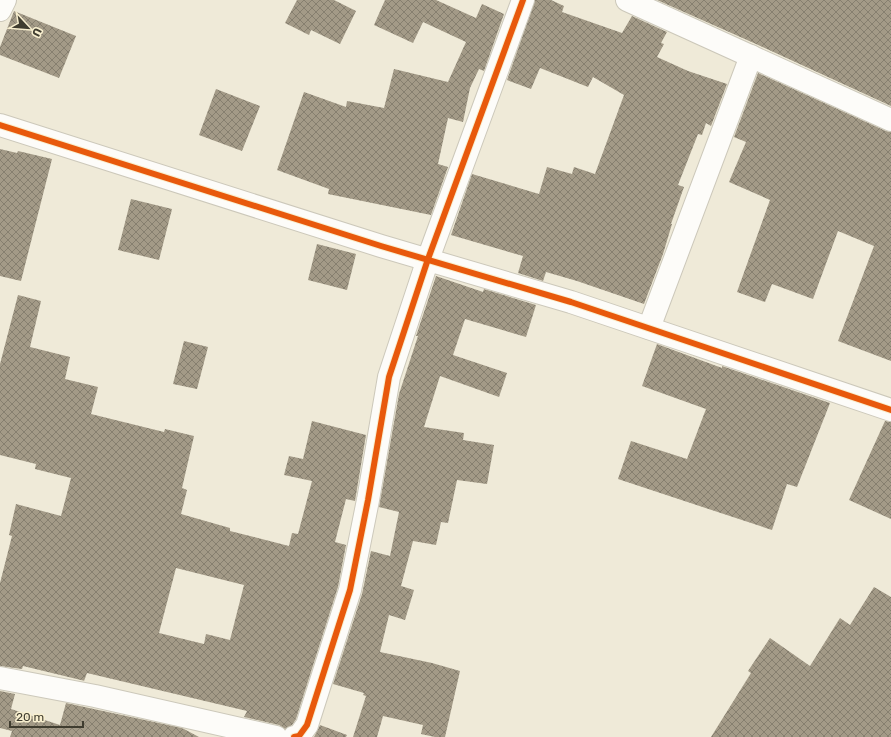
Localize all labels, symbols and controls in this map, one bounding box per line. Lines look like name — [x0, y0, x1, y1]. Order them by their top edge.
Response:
north arrow — [8, 8, 48, 48]
text: U — [29, 26, 44, 39]
scale bar — [10, 703, 83, 729]
text: 20 m — [16, 710, 44, 724]

